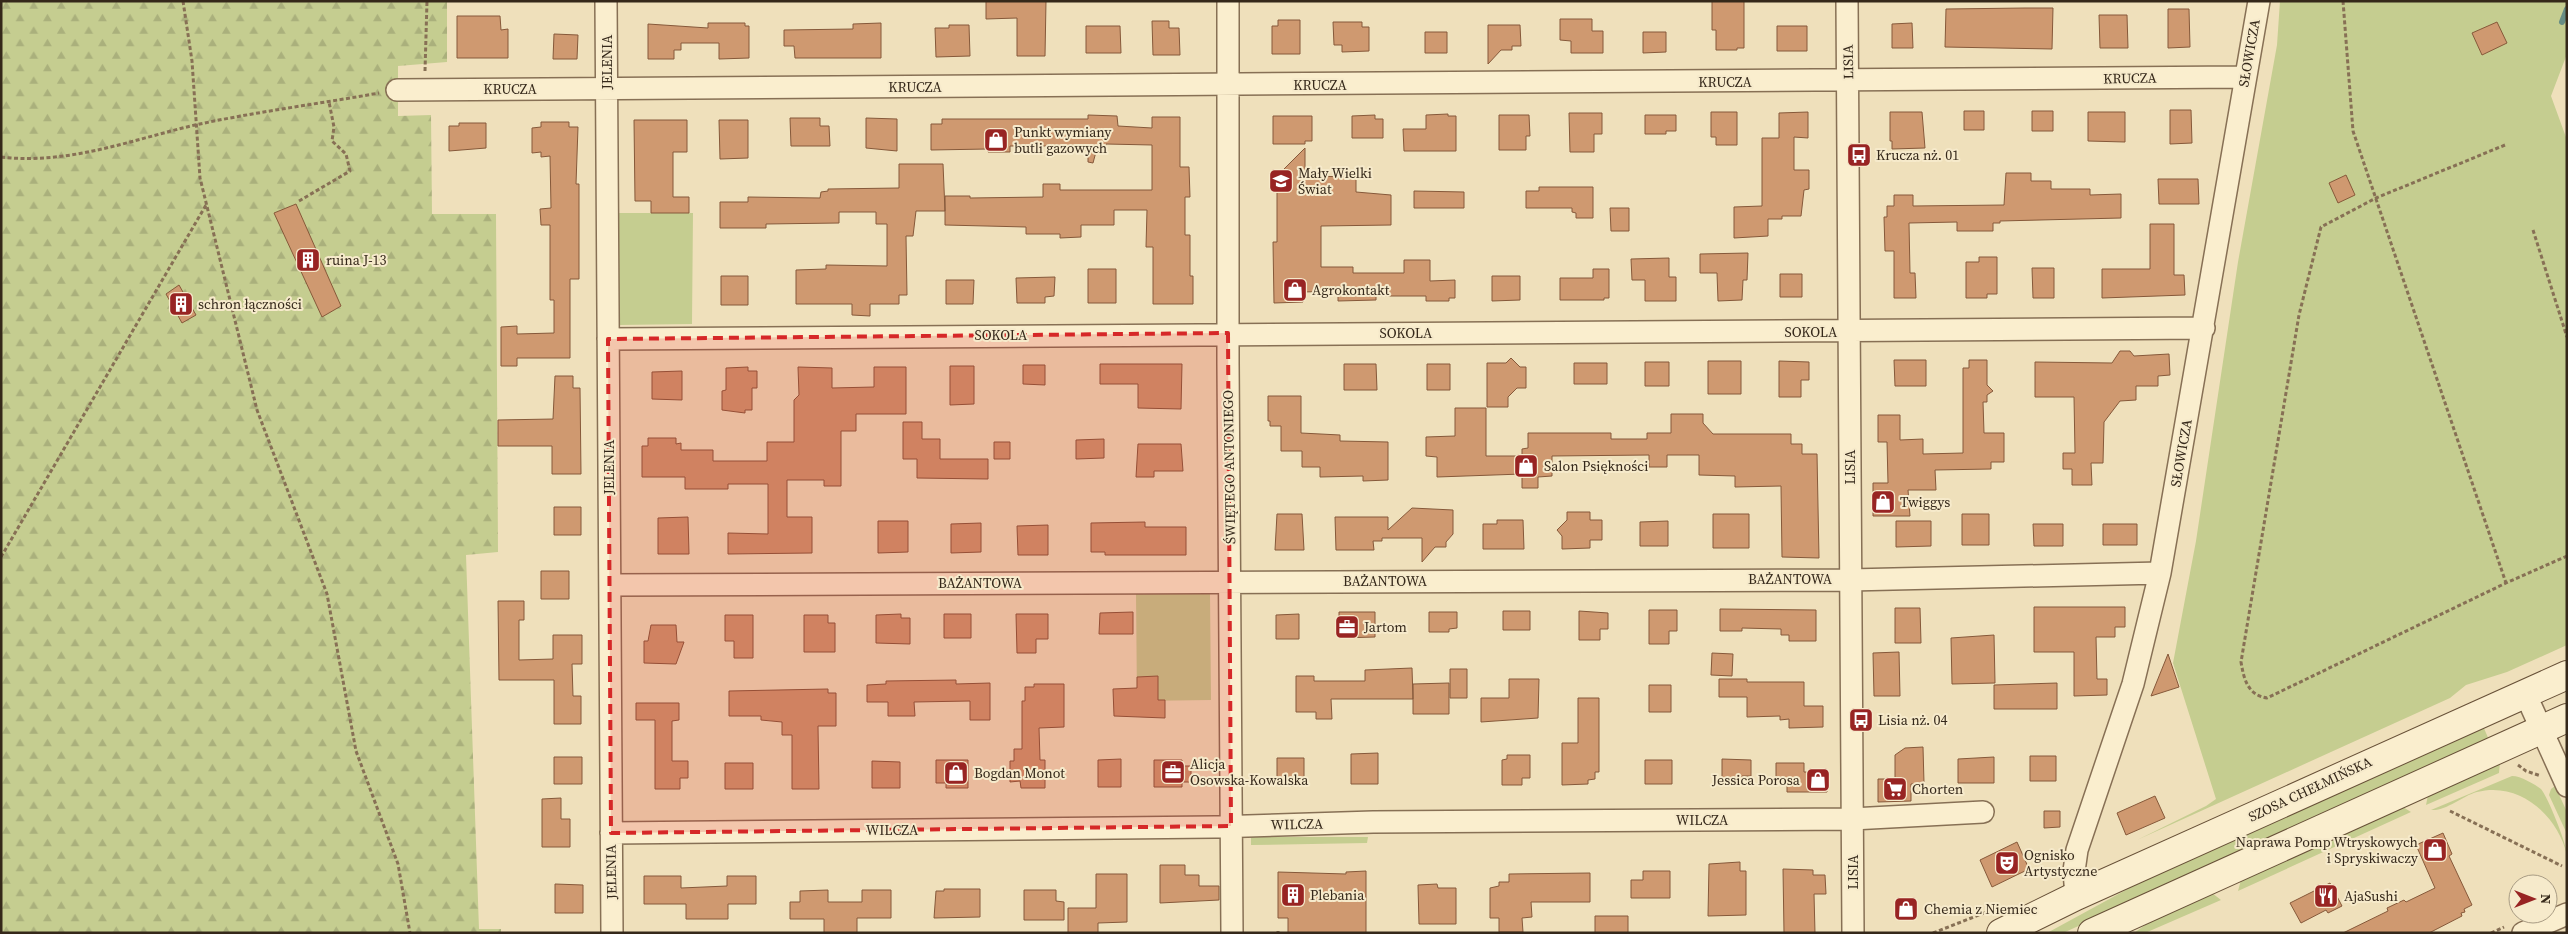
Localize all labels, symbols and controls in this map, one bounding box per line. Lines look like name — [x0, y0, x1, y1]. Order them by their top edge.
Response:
street label: SŁOWICZA — [2233, 17, 2265, 89]
street label: JELENIA — [597, 34, 617, 90]
street label: LISIA — [1838, 44, 1858, 80]
street label: KRUCZA — [2103, 68, 2158, 88]
street label: KRUCZA — [1698, 72, 1753, 92]
street label: KRUCZA — [1293, 75, 1348, 95]
street label: KRUCZA — [888, 77, 943, 97]
street label: KRUCZA — [483, 79, 538, 99]
place label: Punkt wymiany butli gazowych — [1014, 122, 1112, 158]
shop icon: Punkt wymiany butli gazowych — [983, 127, 1009, 153]
bus stop icon: Krucza nż. 01 — [1846, 142, 1872, 168]
place label: Krucza nż. 01 — [1876, 145, 1959, 165]
place label: Mały Wielki Świat — [1298, 163, 1372, 199]
school or university icon: Mały Wielki Świat — [1268, 168, 1294, 194]
building icon: ruina J-13 — [295, 247, 321, 273]
place label: ruina J-13 — [326, 250, 387, 270]
shop icon: Agrokontakt — [1282, 277, 1308, 303]
place label: Agrokontakt — [1312, 280, 1390, 300]
building icon: schron łączności — [168, 291, 194, 317]
place label: schron łączności — [198, 294, 302, 314]
street label: SOKOLA — [1785, 322, 1838, 342]
street label: SOKOLA — [1380, 323, 1433, 343]
street label: SOKOLA — [975, 325, 1028, 345]
street label: ŚWIĘTEGO ANTONIEGO — [1218, 390, 1240, 544]
street label: SŁOWICZA — [2165, 417, 2197, 489]
street label: JELENIA — [599, 439, 619, 495]
street label: LISIA — [1840, 449, 1860, 484]
shop icon: Salon Psiękności — [1513, 453, 1539, 479]
place label: Salon Psiękności — [1544, 456, 1648, 476]
shop icon: Twiggys — [1870, 489, 1896, 515]
place label: Twiggys — [1900, 492, 1950, 512]
street label: BAŻANTOWA — [1748, 569, 1833, 589]
street label: BAŻANTOWA — [1343, 571, 1428, 591]
street label: BAŻANTOWA — [938, 573, 1023, 593]
office icon: Jartom — [1334, 614, 1360, 640]
place label: Jartom — [1363, 617, 1407, 637]
bus stop icon: Lisia nż. 04 — [1848, 707, 1874, 733]
place label: Lisia nż. 04 — [1878, 710, 1947, 730]
street label: SZOSA CHEŁMIŃSKA — [2245, 751, 2376, 826]
place label: Alicja Osowska-Kowalska — [1190, 754, 1309, 790]
office icon: Alicja Osowska-Kowalska — [1160, 759, 1186, 785]
shop icon: Bogdan Monot — [943, 760, 969, 786]
place label: Bogdan Monot — [974, 763, 1065, 783]
shop icon: Jessica Porosa — [1805, 767, 1831, 793]
place label: Jessica Porosa — [1711, 770, 1801, 790]
supermarket icon: Chorten — [1882, 776, 1908, 802]
place label: Chorten — [1912, 779, 1964, 799]
street label: WILCZA — [1676, 810, 1729, 830]
street label: WILCZA — [1271, 814, 1324, 834]
street label: WILCZA — [866, 820, 919, 840]
place label: Naprawa Pomp Wtryskowych i Spryskiwaczy — [2236, 832, 2419, 868]
shop icon: Naprawa Pomp Wtryskowych i Spryskiwaczy — [2422, 837, 2448, 863]
street label: JELENIA — [601, 844, 621, 901]
place label: Ognisko Artystyczne — [2024, 845, 2097, 881]
theatre icon: Ognisko Artystyczne — [1994, 850, 2020, 876]
street label: LISIA — [1843, 854, 1863, 889]
north arrow — [2508, 874, 2558, 924]
building icon: Plebania — [1280, 882, 1306, 908]
restaurant icon: AjaSushi — [2313, 883, 2339, 909]
place label: Plebania — [1310, 885, 1365, 905]
place label: AjaSushi — [2344, 886, 2398, 906]
text: N — [2536, 894, 2556, 904]
shop icon: Chemia z Niemiec — [1893, 896, 1919, 922]
place label: Chemia z Niemiec — [1924, 899, 2038, 919]

